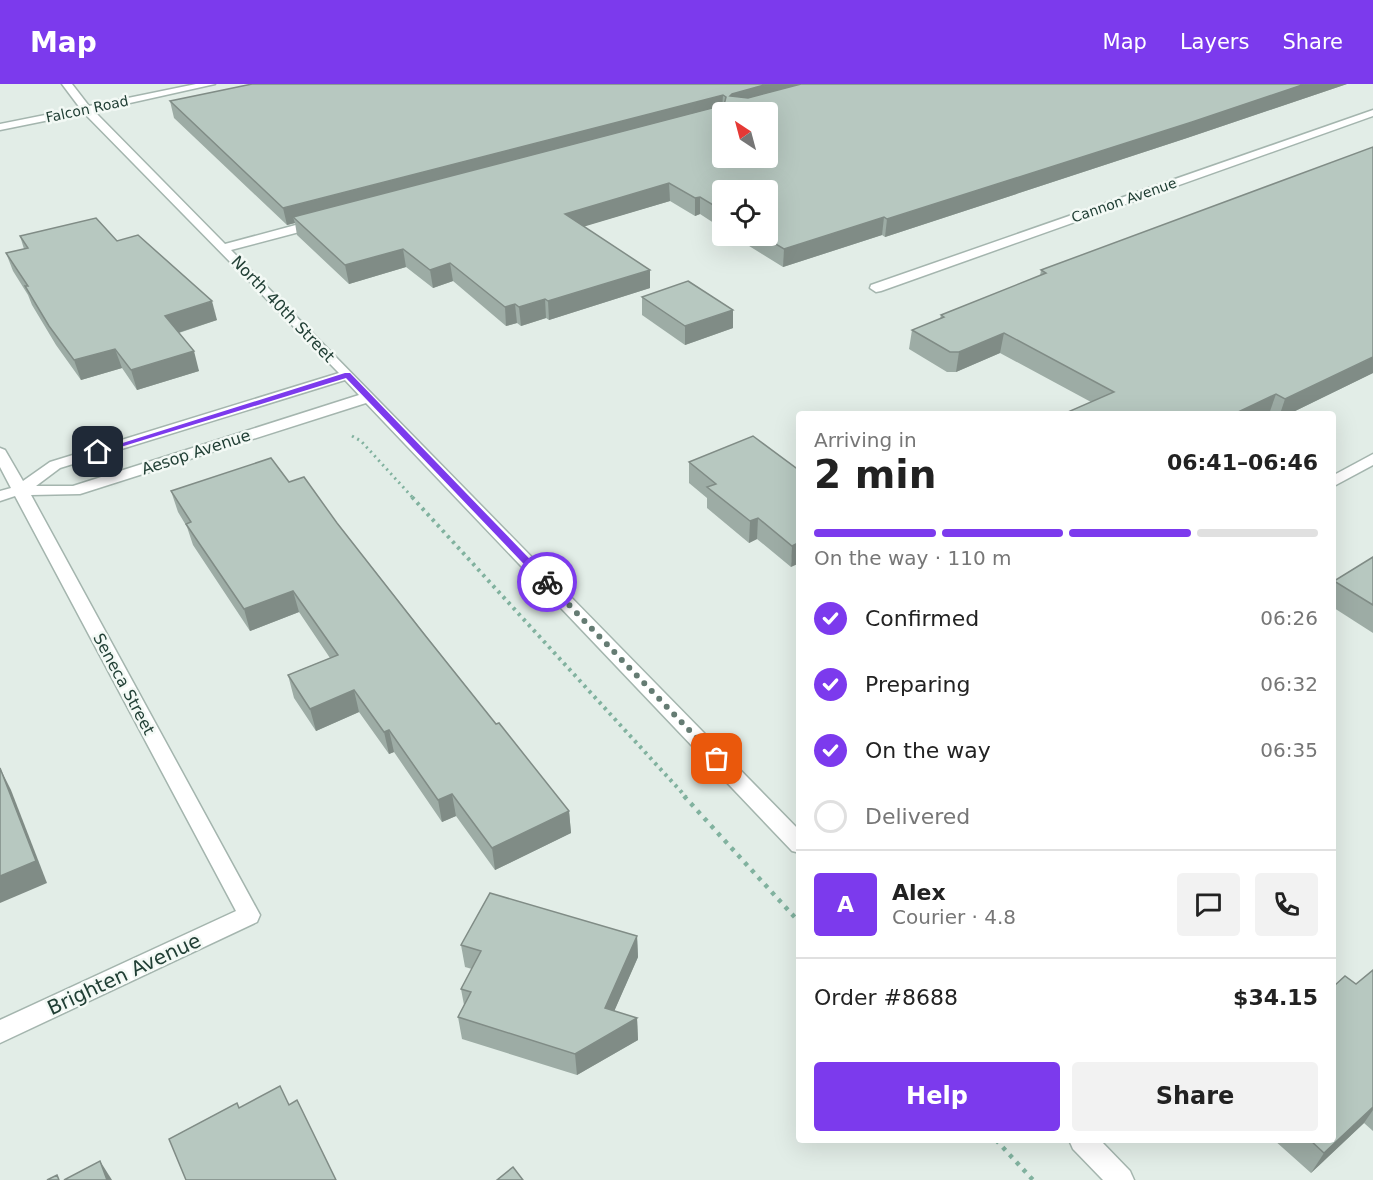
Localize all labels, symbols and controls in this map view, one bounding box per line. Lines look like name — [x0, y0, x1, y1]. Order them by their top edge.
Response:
text: Map — [30, 26, 97, 59]
text: Map — [1103, 30, 1147, 54]
text: Layers — [1180, 30, 1249, 54]
text: Share — [1282, 30, 1343, 54]
street label: Falcon Road — [44, 92, 130, 126]
north arrow — [712, 102, 778, 168]
map controls — [712, 102, 778, 246]
street label: Cannon Avenue — [1069, 175, 1179, 225]
button: locate — [712, 180, 778, 246]
street label: North 40th Street — [227, 252, 339, 366]
street label: Aesop Avenue — [139, 425, 253, 479]
pin — [72, 426, 123, 477]
text: Arriving in — [814, 428, 917, 452]
icon: home — [81, 435, 114, 468]
text: 06:41–06:46 — [1167, 450, 1318, 475]
text: 2 min — [814, 452, 936, 497]
text: On the way · 110 m — [814, 546, 1012, 570]
courier — [517, 552, 577, 612]
icon: bike — [531, 566, 564, 599]
icon: check — [814, 602, 847, 635]
text: Confirmed — [865, 606, 979, 631]
text: 06:26 — [1260, 606, 1318, 630]
street label: Seneca Street — [89, 630, 159, 738]
icon: check — [814, 668, 847, 701]
text: Preparing — [865, 672, 971, 697]
text: 06:32 — [1260, 672, 1318, 696]
pin — [691, 733, 742, 784]
icon: check — [814, 734, 847, 767]
text: On the way — [865, 738, 991, 763]
text: 06:35 — [1260, 738, 1318, 762]
icon: bag — [700, 742, 733, 775]
text: Delivered — [865, 804, 970, 829]
button: chat — [1177, 873, 1240, 936]
button: phone — [1255, 873, 1318, 936]
text: Alex — [892, 880, 946, 905]
text: A — [837, 892, 854, 917]
text: Courier · 4.8 — [892, 905, 1016, 929]
street label: Brighten Avenue — [44, 928, 204, 1020]
text: Order #8688 — [814, 985, 958, 1010]
text: $34.15 — [1233, 985, 1318, 1010]
button: Help — [814, 1062, 1060, 1131]
button: Share — [1072, 1062, 1318, 1131]

